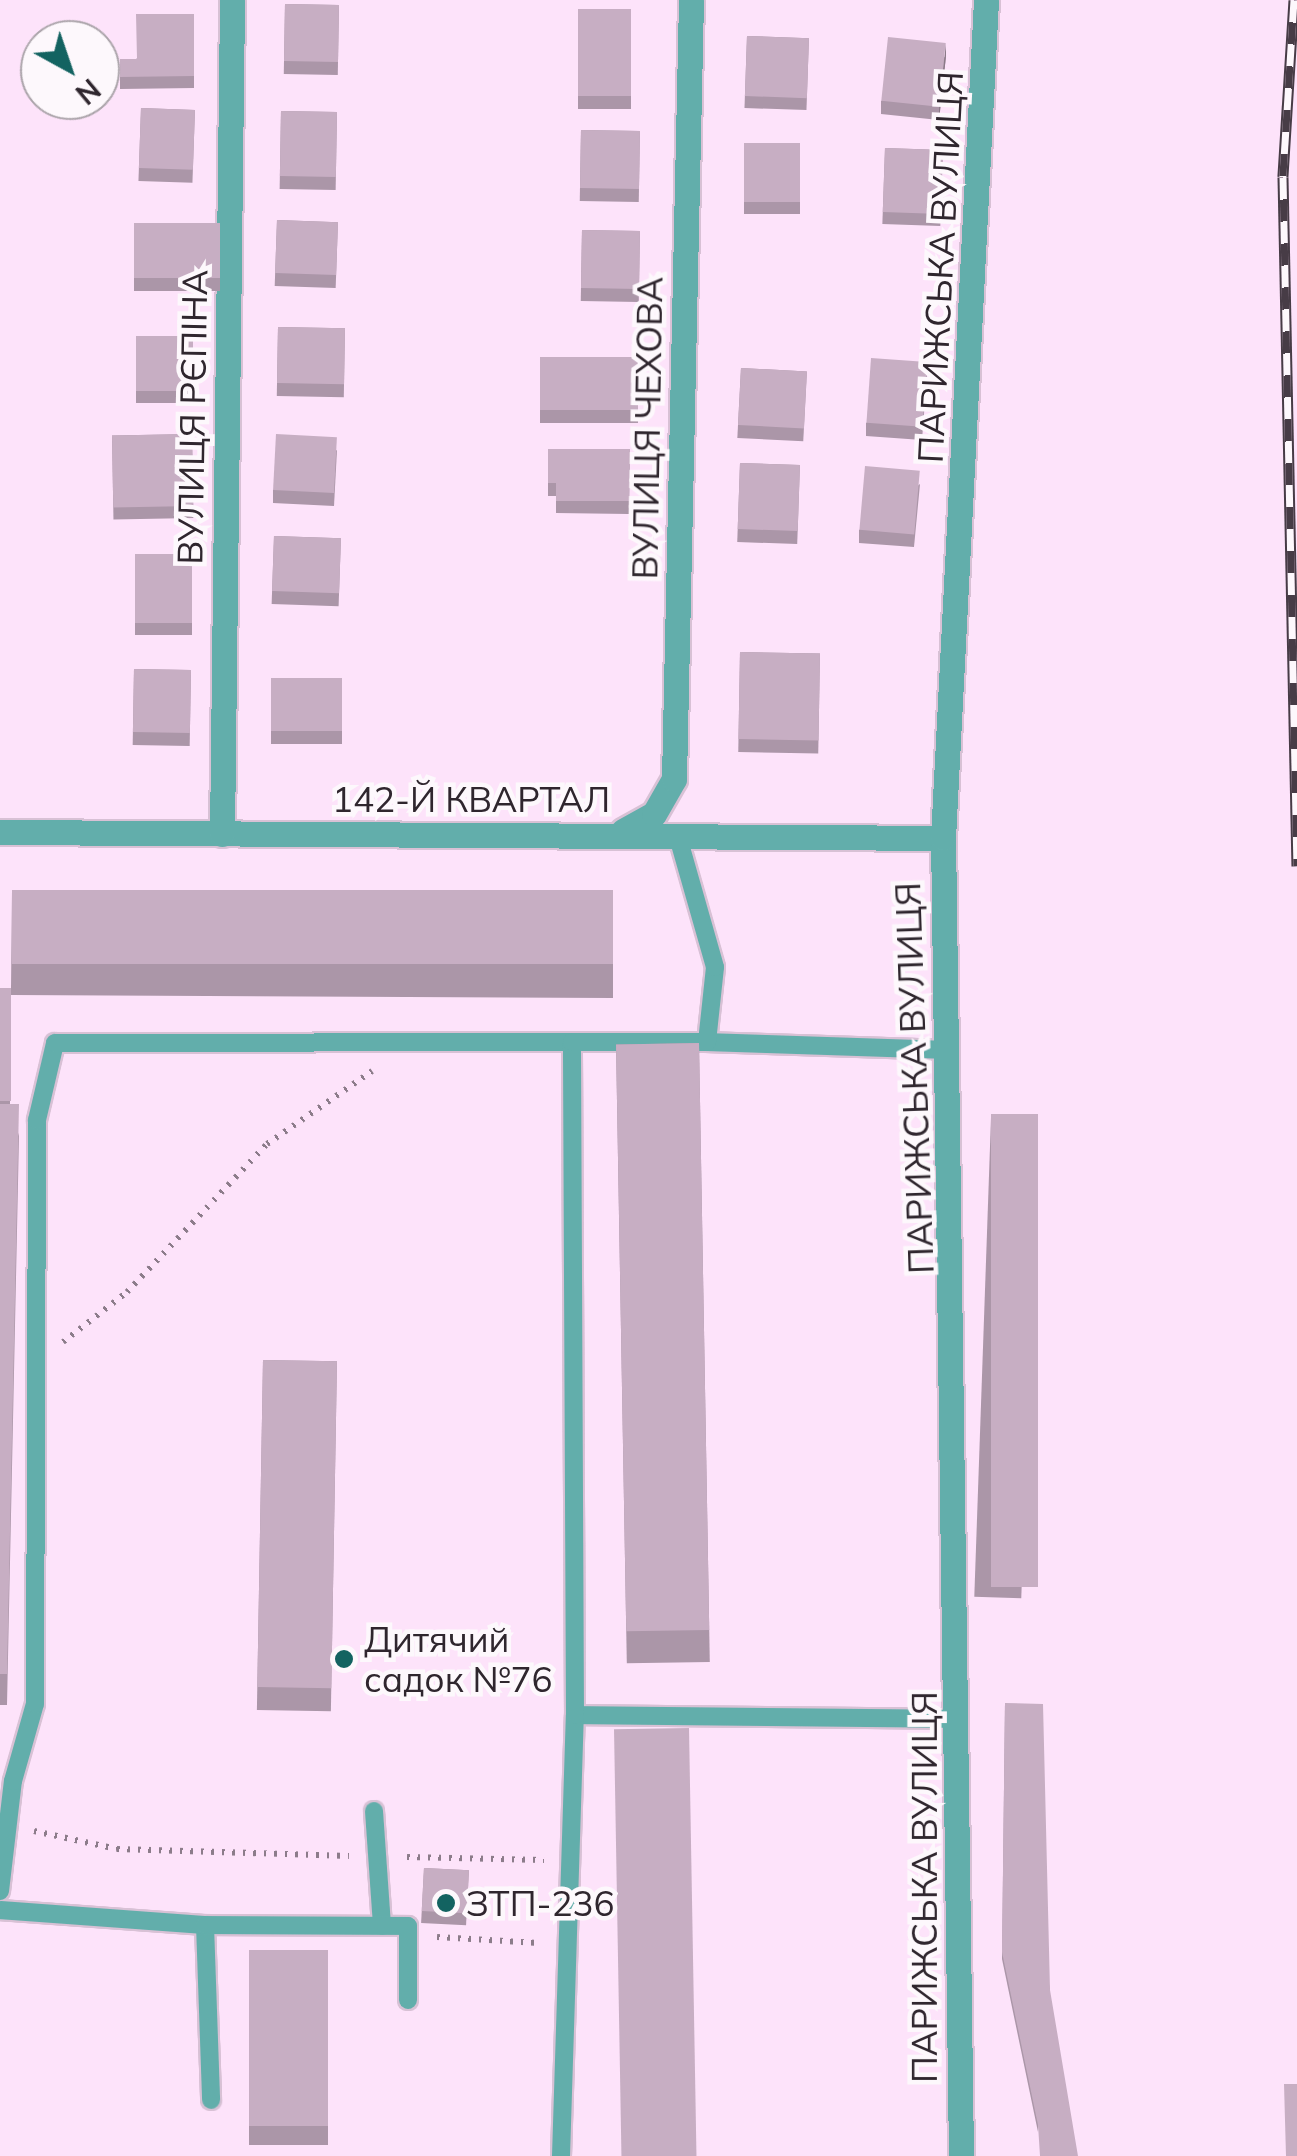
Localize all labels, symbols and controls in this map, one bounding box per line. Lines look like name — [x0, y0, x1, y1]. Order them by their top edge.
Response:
north arrow — [20, 20, 120, 120]
street label: ПАРИЖСЬКА ВУЛИЦЯ — [909, 70, 971, 464]
text: N — [69, 72, 108, 112]
street label: ВУЛИЦЯ РЄПІНА — [168, 269, 216, 565]
street label: ВУЛИЦЯ ЧЕХОВА — [623, 276, 671, 580]
street label: 142-Й КВАРТАЛ — [332, 778, 610, 820]
street label: ПАРИЖСЬКА ВУЛИЦЯ — [886, 881, 942, 1275]
place label: Дитячий садок №76 — [364, 1618, 553, 1700]
marker: Дитячий садок №76 — [333, 1648, 355, 1670]
street label: ПАРИЖСЬКА ВУЛИЦЯ — [903, 1691, 945, 2083]
place label: ЗТП-236 — [466, 1882, 614, 1924]
marker: ЗТП-236 — [435, 1892, 457, 1914]

